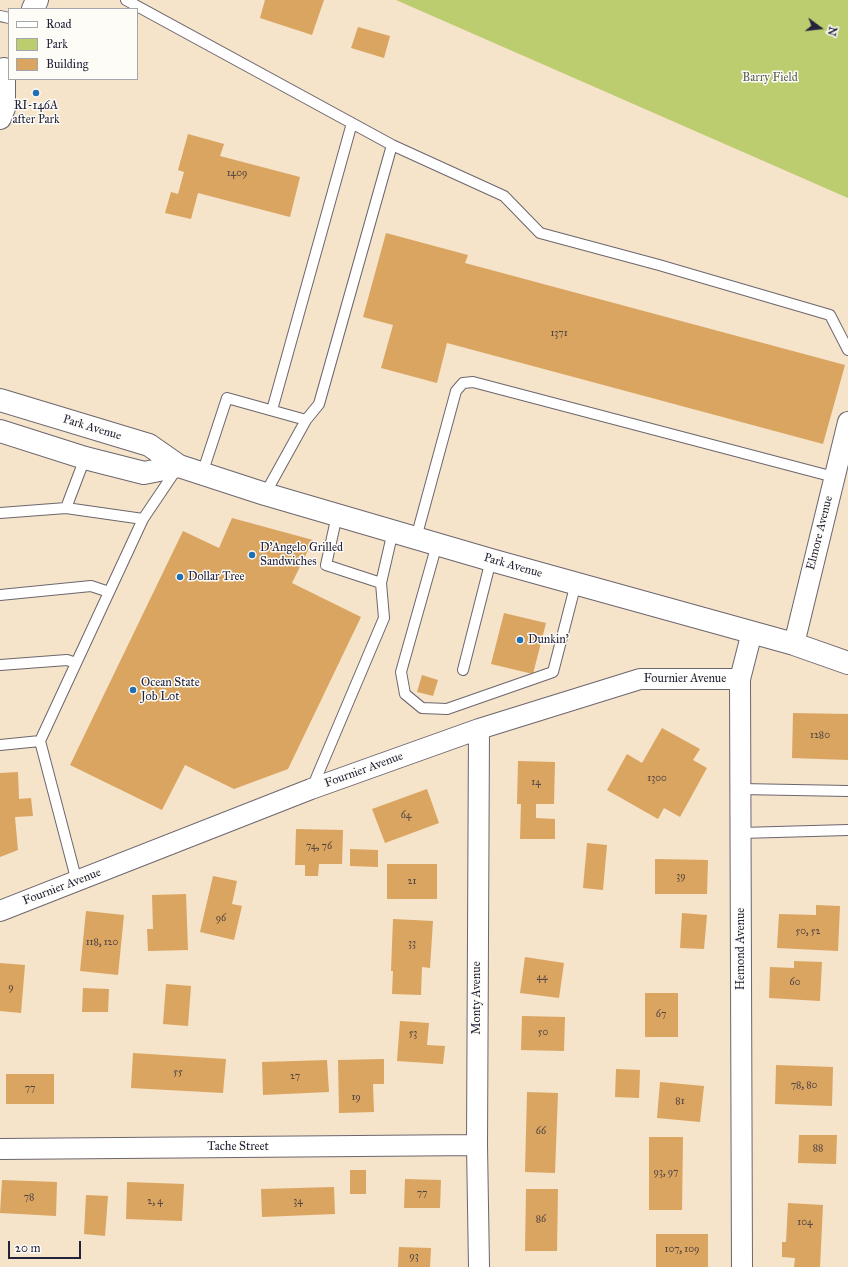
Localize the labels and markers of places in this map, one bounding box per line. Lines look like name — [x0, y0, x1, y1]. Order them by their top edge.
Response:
marker: RI-146A after Park — [31, 88, 41, 98]
place label: RI-146A after Park — [12, 99, 60, 127]
place label: D'Angelo Grilled Sandwiches — [260, 541, 343, 569]
marker: D'Angelo Grilled Sandwiches — [247, 550, 257, 560]
place label: Dollar Tree — [188, 570, 245, 584]
marker: Dollar Tree — [175, 572, 185, 582]
place label: Dunkin' — [528, 633, 569, 647]
marker: Dunkin' — [515, 635, 525, 645]
place label: Ocean State Job Lot — [141, 676, 200, 704]
marker: Ocean State Job Lot — [128, 685, 138, 695]

